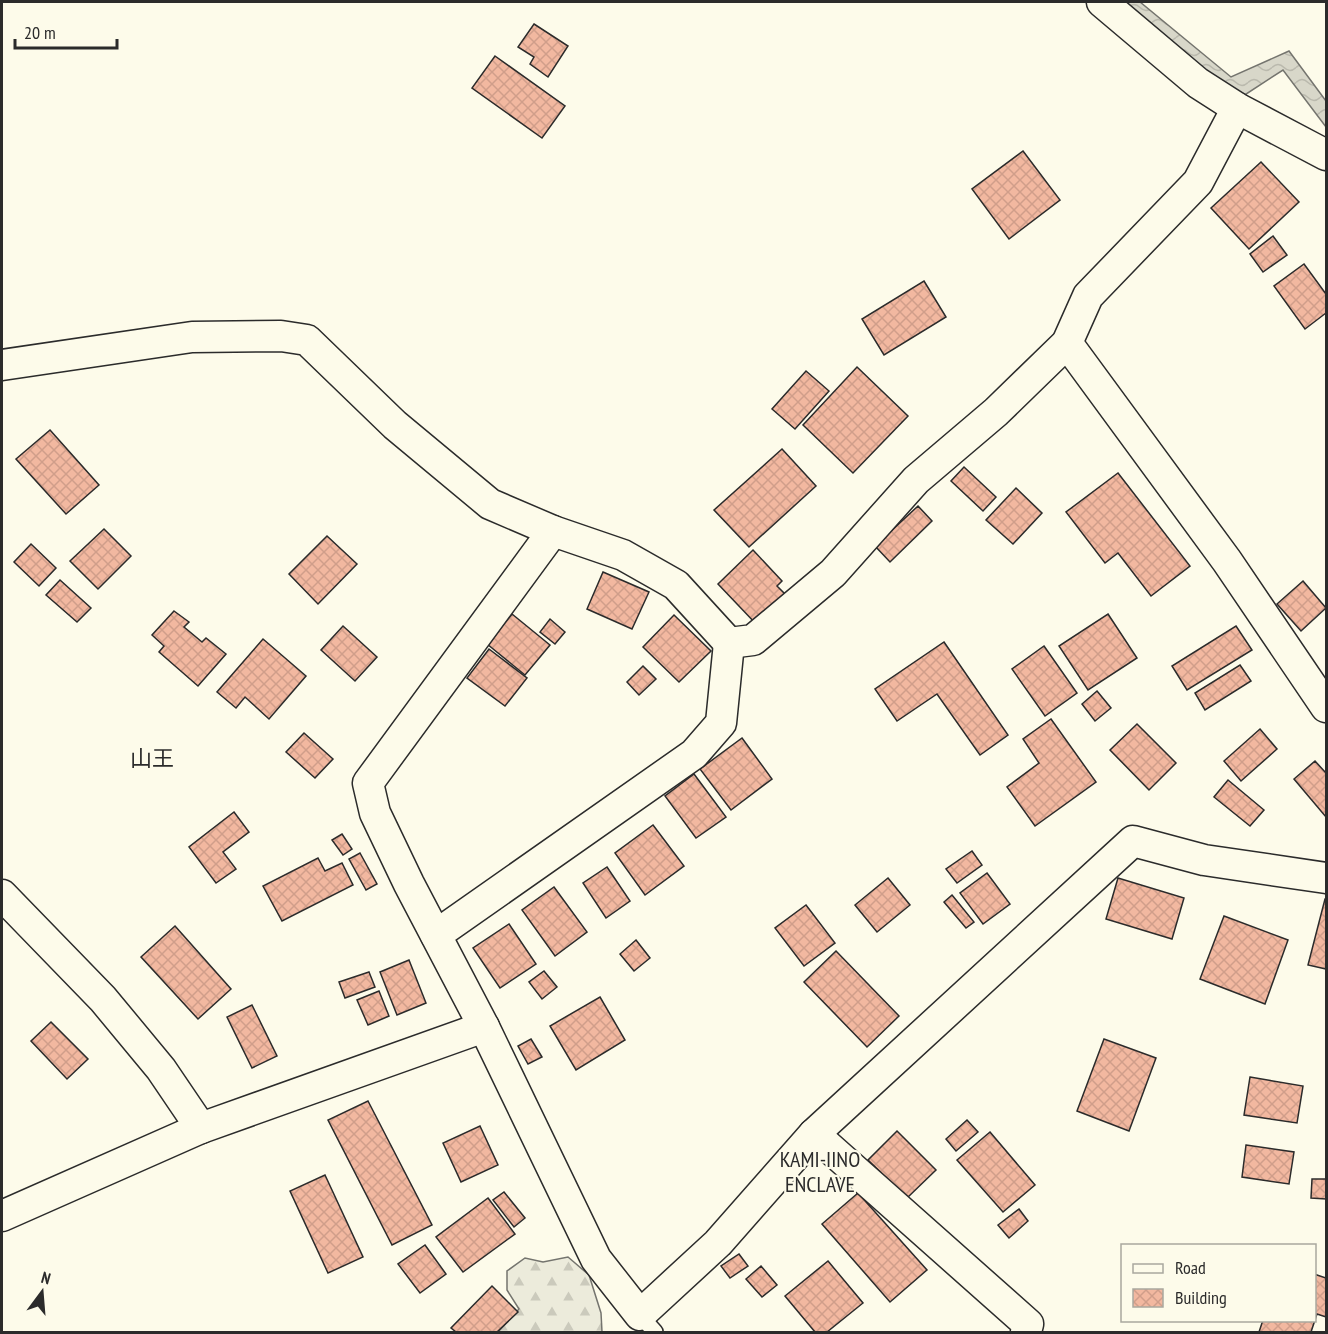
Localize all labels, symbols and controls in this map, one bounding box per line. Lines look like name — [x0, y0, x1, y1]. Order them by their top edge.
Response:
scale bar — [15, 12, 117, 50]
text: 20 m — [24, 21, 56, 44]
district label: 山王 — [130, 744, 174, 772]
district label: KAMI-IINO ENCLAVE — [780, 1145, 860, 1198]
legend — [1121, 1244, 1316, 1322]
text: Road — [1175, 1256, 1206, 1279]
north arrow — [12, 1262, 72, 1322]
text: N — [39, 1267, 53, 1288]
text: Building — [1175, 1286, 1227, 1309]

